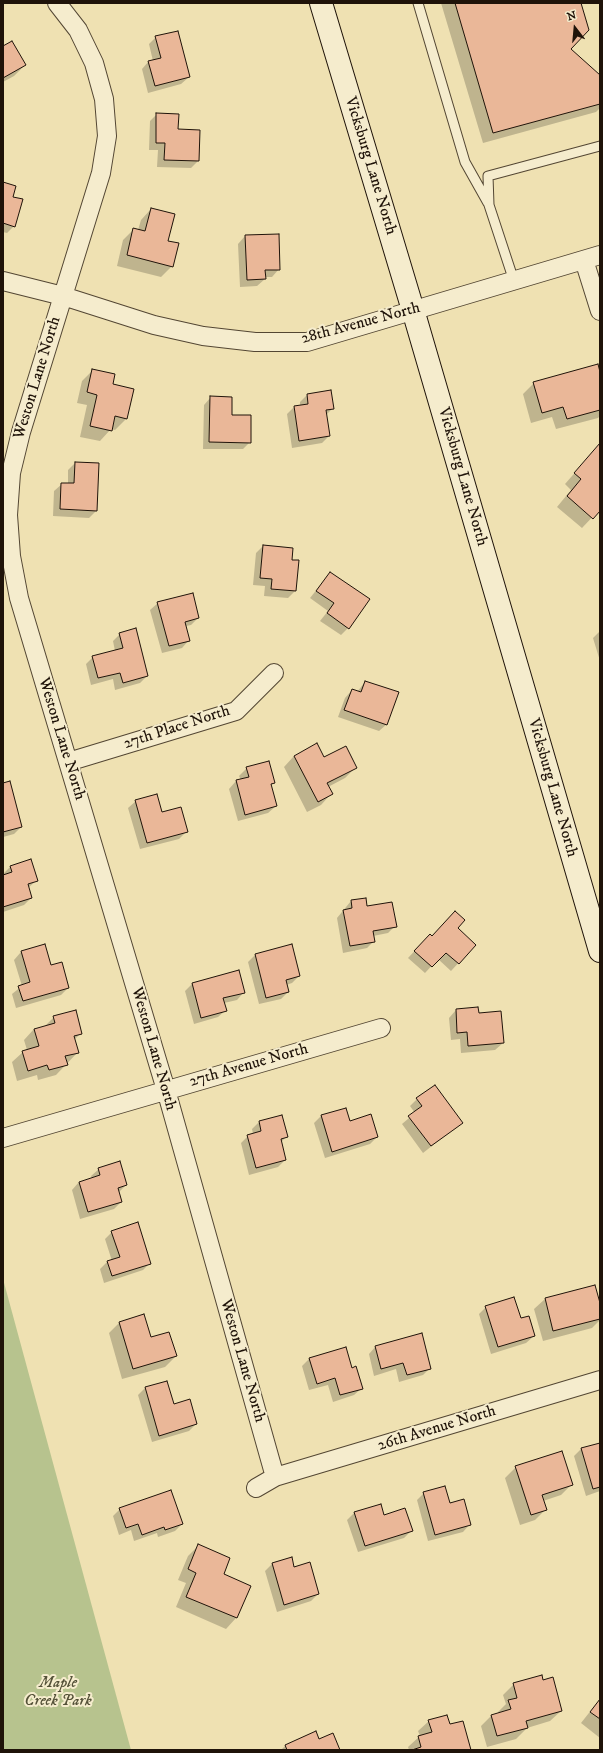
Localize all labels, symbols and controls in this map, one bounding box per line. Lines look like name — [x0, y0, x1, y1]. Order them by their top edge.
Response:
north arrow — [555, 8, 595, 48]
text: N — [565, 8, 578, 24]
street label: Vicksburg Lane North — [340, 95, 400, 237]
street label: 28th Avenue North — [299, 299, 423, 349]
street label: Weston Lane North — [10, 314, 66, 442]
street label: Vicksburg Lane North — [433, 405, 491, 549]
street label: Weston Lane North — [33, 675, 89, 803]
street label: 27th Place North — [121, 702, 233, 754]
street label: Vicksburg Lane North — [523, 716, 581, 860]
street label: Weston Lane North — [126, 985, 180, 1113]
street label: 27th Avenue North — [188, 1040, 310, 1092]
street label: Weston Lane North — [215, 1297, 269, 1425]
street label: 26th Avenue North — [376, 1402, 498, 1456]
park label: Maple Creek Park — [24, 1674, 92, 1712]

